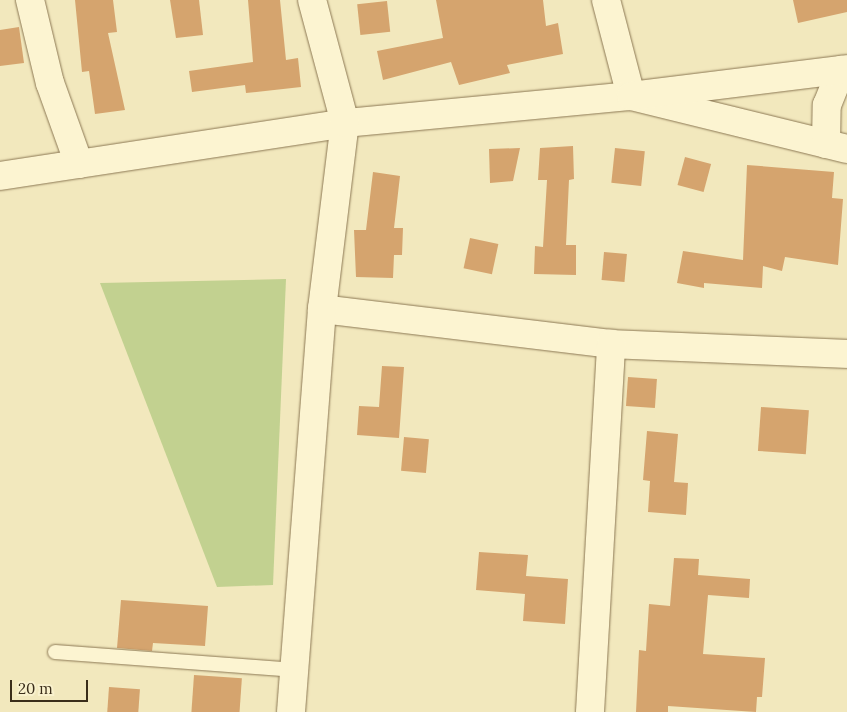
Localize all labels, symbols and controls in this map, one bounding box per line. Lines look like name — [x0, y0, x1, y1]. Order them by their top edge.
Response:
scale bar — [12, 670, 90, 702]
text: 20 m — [18, 679, 53, 698]

